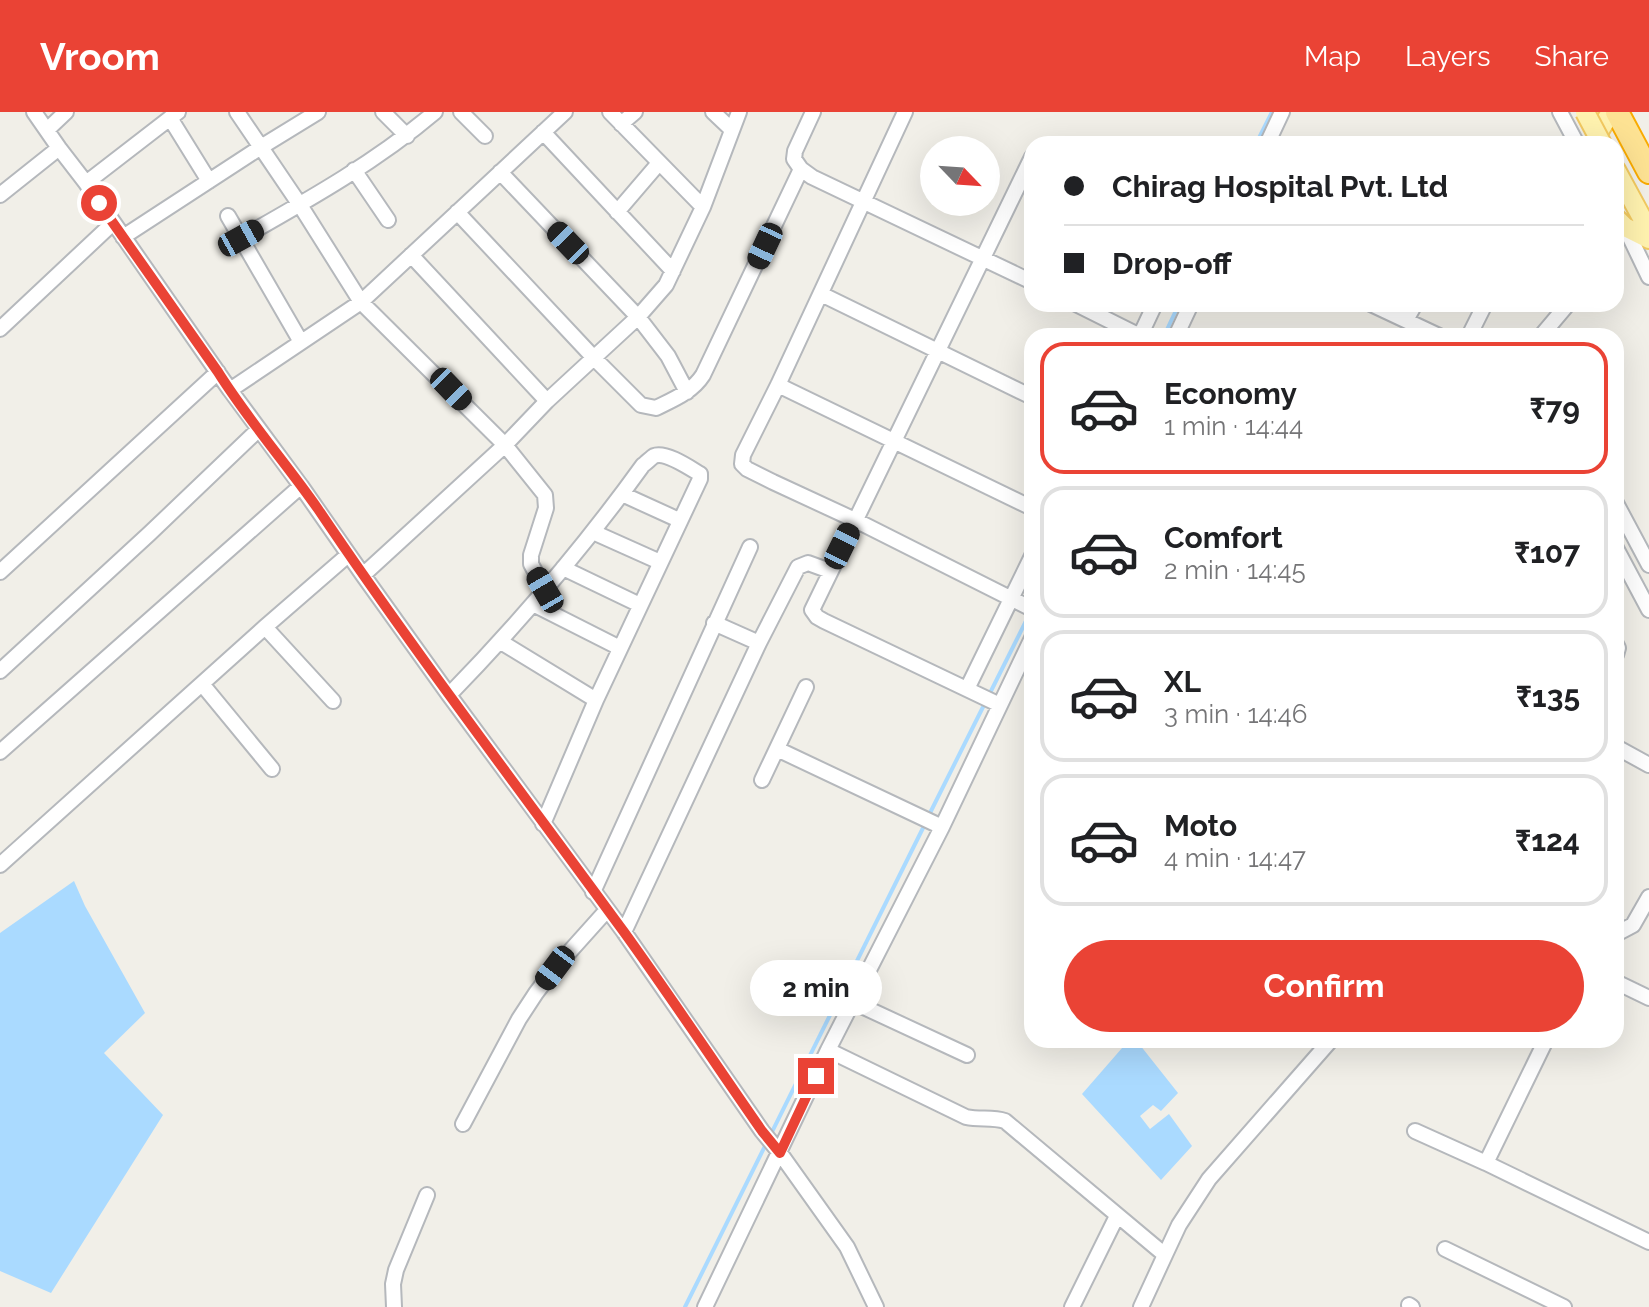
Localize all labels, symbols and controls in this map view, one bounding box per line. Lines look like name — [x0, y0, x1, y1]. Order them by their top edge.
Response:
text: Vroom — [40, 34, 160, 79]
text: Map — [1304, 40, 1361, 73]
text: Layers — [1405, 40, 1491, 73]
text: Share — [1535, 40, 1609, 73]
north arrow — [920, 136, 1000, 216]
map controls — [920, 136, 1000, 216]
text: Chirag Hospital Pvt. Ltd — [1112, 169, 1448, 204]
route start — [81, 185, 117, 221]
car — [214, 216, 268, 260]
car — [543, 217, 593, 269]
car — [744, 219, 786, 273]
text: Drop-off — [1112, 246, 1232, 281]
car — [426, 363, 476, 415]
icon: car — [1068, 372, 1140, 444]
text: Economy — [1164, 376, 1297, 411]
text: ₹79 — [1529, 391, 1580, 426]
text: 1 min · 14:44 — [1164, 411, 1303, 441]
icon: car — [1068, 516, 1140, 588]
car — [821, 519, 863, 573]
text: Comfort — [1164, 520, 1283, 555]
text: ₹107 — [1514, 535, 1580, 570]
text: 2 min · 14:45 — [1164, 555, 1306, 585]
car — [523, 563, 567, 617]
icon: car — [1068, 660, 1140, 732]
text: XL — [1164, 664, 1201, 699]
text: ₹135 — [1516, 679, 1580, 714]
text: 3 min · 14:46 — [1164, 699, 1308, 729]
icon: car — [1068, 804, 1140, 876]
text: Moto — [1164, 808, 1237, 843]
text: ₹124 — [1515, 823, 1580, 858]
text: 4 min · 14:47 — [1164, 843, 1306, 873]
button: Confirm — [1064, 940, 1584, 1032]
car — [531, 942, 579, 994]
callout: 2 min — [750, 960, 882, 1016]
text: 2 min — [782, 973, 850, 1003]
route end — [798, 1058, 834, 1094]

